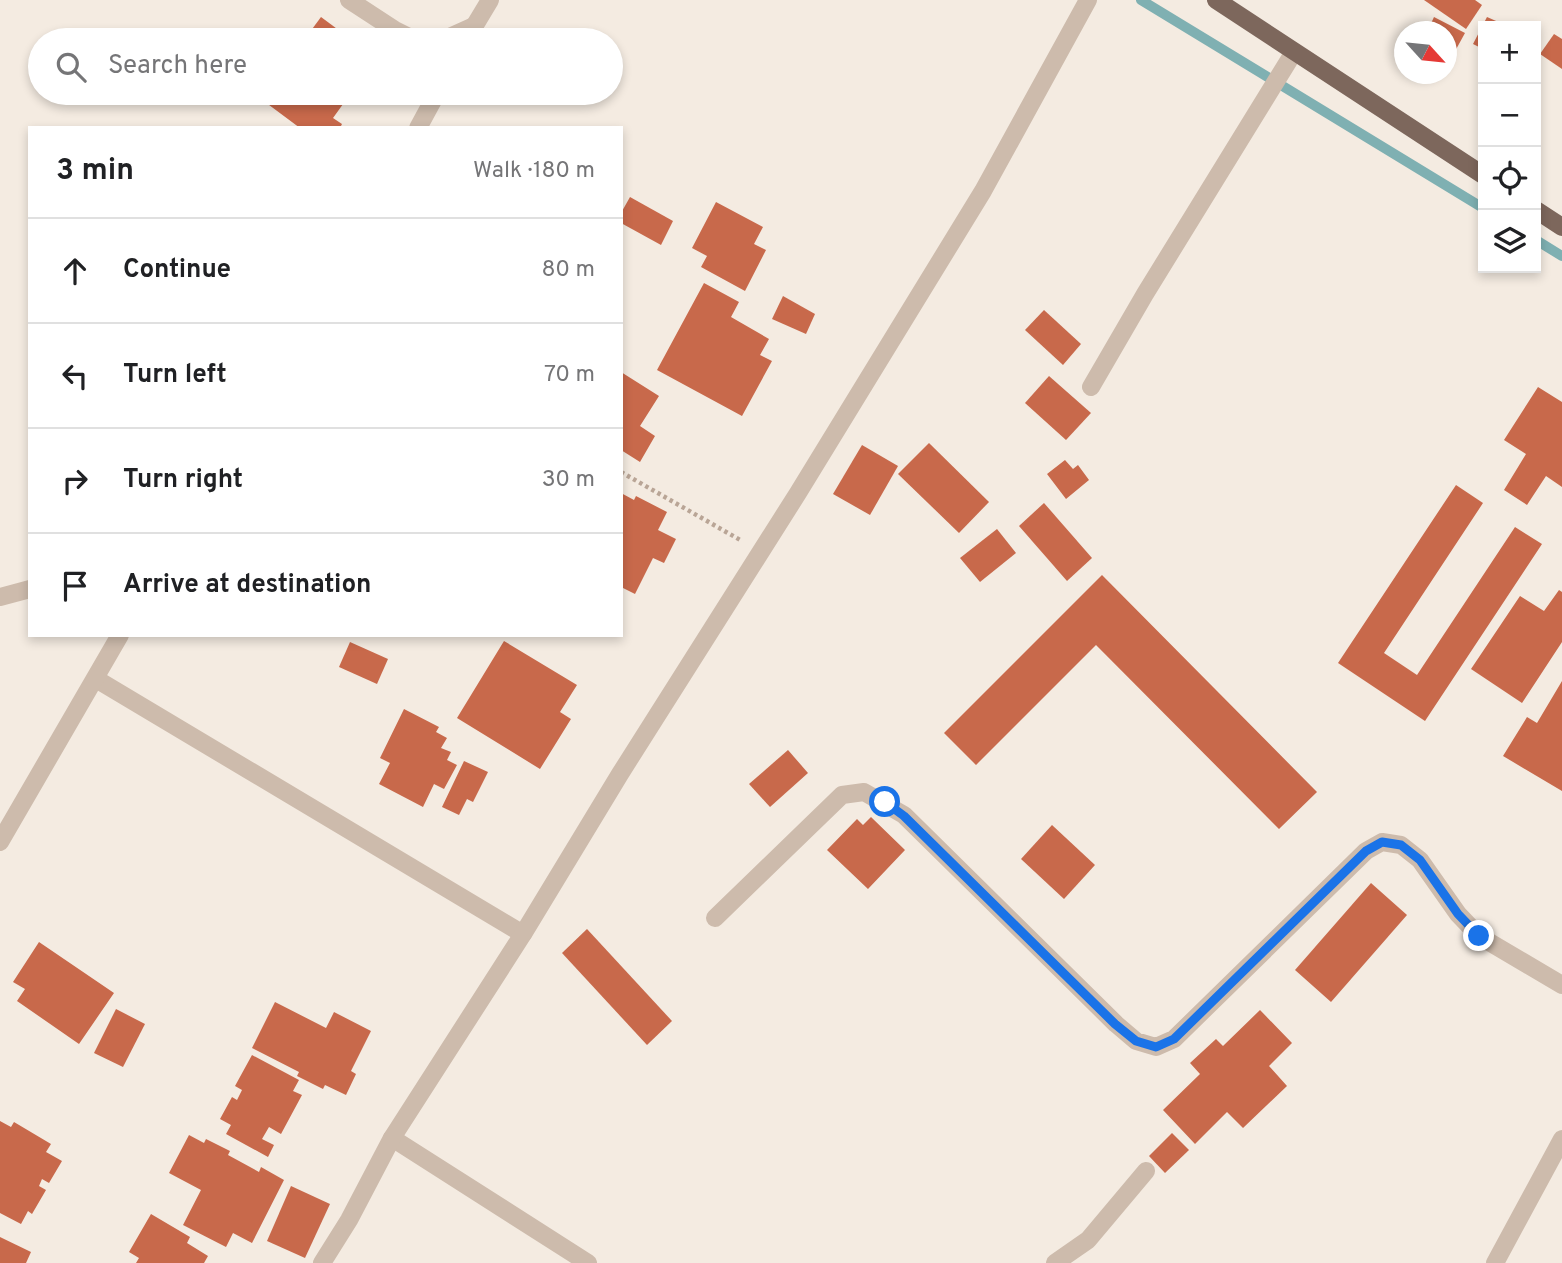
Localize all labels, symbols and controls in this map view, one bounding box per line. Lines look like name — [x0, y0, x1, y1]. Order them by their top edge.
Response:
north arrow — [1394, 21, 1457, 84]
map controls — [1478, 21, 1541, 273]
button: + — [1478, 21, 1541, 84]
search box — [28, 28, 623, 105]
icon: search — [52, 48, 90, 86]
text: Search here — [108, 50, 247, 83]
button: − — [1478, 84, 1541, 147]
button: locate — [1478, 147, 1541, 210]
text: 3 min — [56, 153, 134, 190]
text: Walk · 180 m — [473, 157, 595, 186]
button: layers — [1478, 210, 1541, 273]
icon: ahead — [56, 252, 94, 290]
text: Continue — [123, 254, 231, 287]
text: 80 m — [542, 256, 595, 285]
icon: left — [56, 357, 94, 395]
text: Turn left — [123, 359, 227, 392]
text: 70 m — [544, 361, 595, 390]
icon: right — [56, 462, 94, 500]
text: Turn right — [123, 464, 243, 497]
text: 30 m — [542, 466, 595, 495]
icon: arrive — [56, 567, 94, 605]
text: Arrive at destination — [123, 569, 371, 602]
route start — [869, 786, 900, 817]
route end — [1463, 920, 1494, 951]

